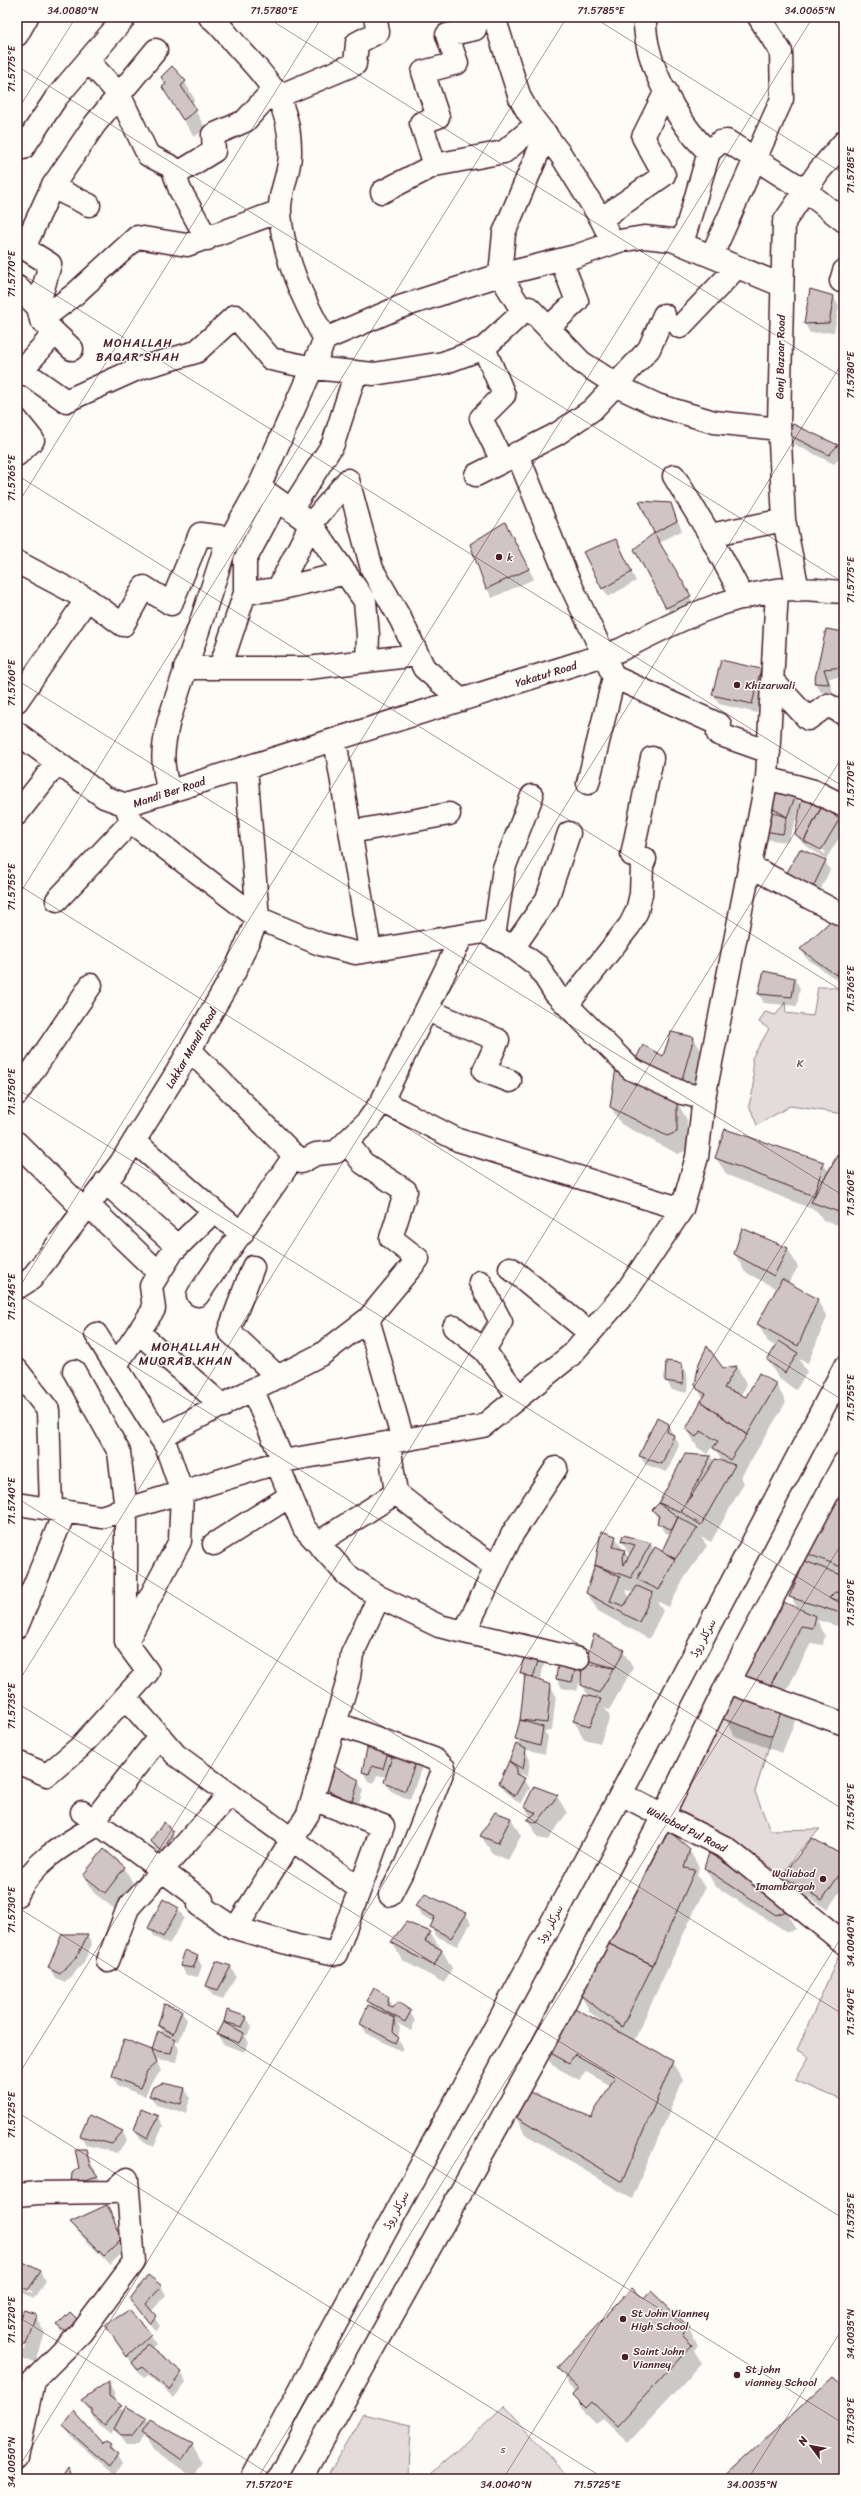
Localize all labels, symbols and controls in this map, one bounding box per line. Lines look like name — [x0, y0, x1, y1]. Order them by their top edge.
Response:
text: 34.0080°N — [48, 2, 99, 20]
text: 71.5780°E — [250, 2, 299, 20]
text: 71.5785°E — [578, 2, 626, 20]
text: 34.0065°N — [785, 2, 835, 20]
text: 71.5775°E — [3, 44, 21, 92]
text: 71.5785°E — [842, 145, 860, 193]
text: 71.5770°E — [3, 249, 21, 297]
street label: Ganj Bazaar Road — [770, 313, 791, 399]
district label: MOHALLAH BAQAR SHAH — [96, 332, 180, 368]
text: 71.5780°E — [842, 350, 860, 399]
text: 71.5765°E — [3, 453, 21, 501]
place label: k — [507, 548, 513, 567]
marker: k — [494, 552, 504, 562]
text: 71.5775°E — [842, 555, 860, 603]
street label: Yakatut Road — [513, 656, 580, 693]
text: 71.5760°E — [3, 658, 21, 706]
place label: Khizarwali — [745, 676, 796, 695]
marker: Khizarwali — [732, 680, 742, 690]
text: 71.5770°E — [842, 759, 860, 807]
street label: Mandi Ber Road — [130, 771, 209, 813]
text: 71.5755°E — [3, 862, 21, 910]
text: 71.5765°E — [842, 964, 860, 1012]
street label: Lakkar Mandi Road — [160, 1003, 223, 1092]
park label: K — [797, 1054, 805, 1073]
text: 71.5750°E — [3, 1067, 21, 1116]
text: 71.5760°E — [842, 1168, 860, 1216]
text: 71.5745°E — [3, 1272, 21, 1321]
district label: MOHALLAH MUQRAB KHAN — [139, 1336, 233, 1372]
text: 71.5755°E — [842, 1373, 860, 1421]
text: 71.5740°E — [3, 1476, 21, 1525]
text: 71.5750°E — [842, 1578, 860, 1627]
street label: سرکلر روڈ — [685, 1615, 722, 1661]
text: 71.5735°E — [3, 1681, 21, 1729]
text: 71.5745°E — [842, 1782, 860, 1831]
street label: Waliabad Pul Road — [643, 1801, 731, 1858]
place label: Waliabad Imambargah — [754, 1864, 816, 1896]
marker: Waliabad Imambargah — [818, 1874, 828, 1884]
text: 71.5730°E — [3, 1885, 21, 1933]
street label: سرکلر روڈ — [532, 1901, 569, 1947]
text: 34.0040°N — [842, 1915, 860, 1967]
text: 71.5740°E — [842, 1987, 860, 2036]
text: 71.5725°E — [3, 2090, 21, 2138]
street label: سرکلر روڈ — [378, 2187, 415, 2233]
text: 71.5735°E — [842, 2191, 860, 2239]
text: 71.5720°E — [3, 2295, 21, 2343]
place label: St John Vianney High School — [631, 2304, 710, 2336]
text: 34.0035°N — [842, 2309, 860, 2359]
marker: St John Vianney High School — [618, 2314, 628, 2324]
place label: Saint John Vianney — [633, 2342, 684, 2374]
marker: Saint John Vianney — [620, 2352, 630, 2362]
place label: St john vianney School — [745, 2360, 818, 2392]
marker: St john vianney School — [732, 2370, 742, 2380]
text: 71.5730°E — [842, 2396, 860, 2444]
north arrow — [791, 2426, 831, 2466]
text: N — [792, 2432, 813, 2450]
text: 34.0050°N — [3, 2436, 21, 2488]
park label: s — [499, 2440, 506, 2459]
text: 71.5720°E — [246, 2476, 294, 2494]
text: 34.0040°N — [480, 2476, 532, 2494]
text: 71.5725°E — [574, 2476, 622, 2494]
text: 34.0035°N — [727, 2476, 777, 2494]

